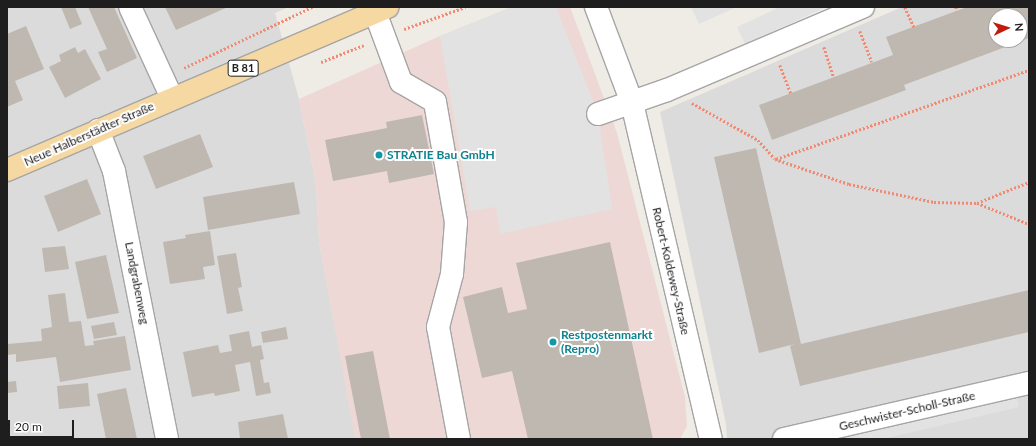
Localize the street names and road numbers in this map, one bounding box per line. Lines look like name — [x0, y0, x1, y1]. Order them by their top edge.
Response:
road number: B 81 — [227, 59, 259, 77]
street label: Neue Halberstädter Straße — [22, 99, 156, 169]
street label: Robert-Koldewey-Straße — [649, 206, 693, 336]
street label: Landgrabenweg — [122, 241, 152, 325]
street label: Geschwister-Scholl-Straße — [838, 388, 976, 434]

